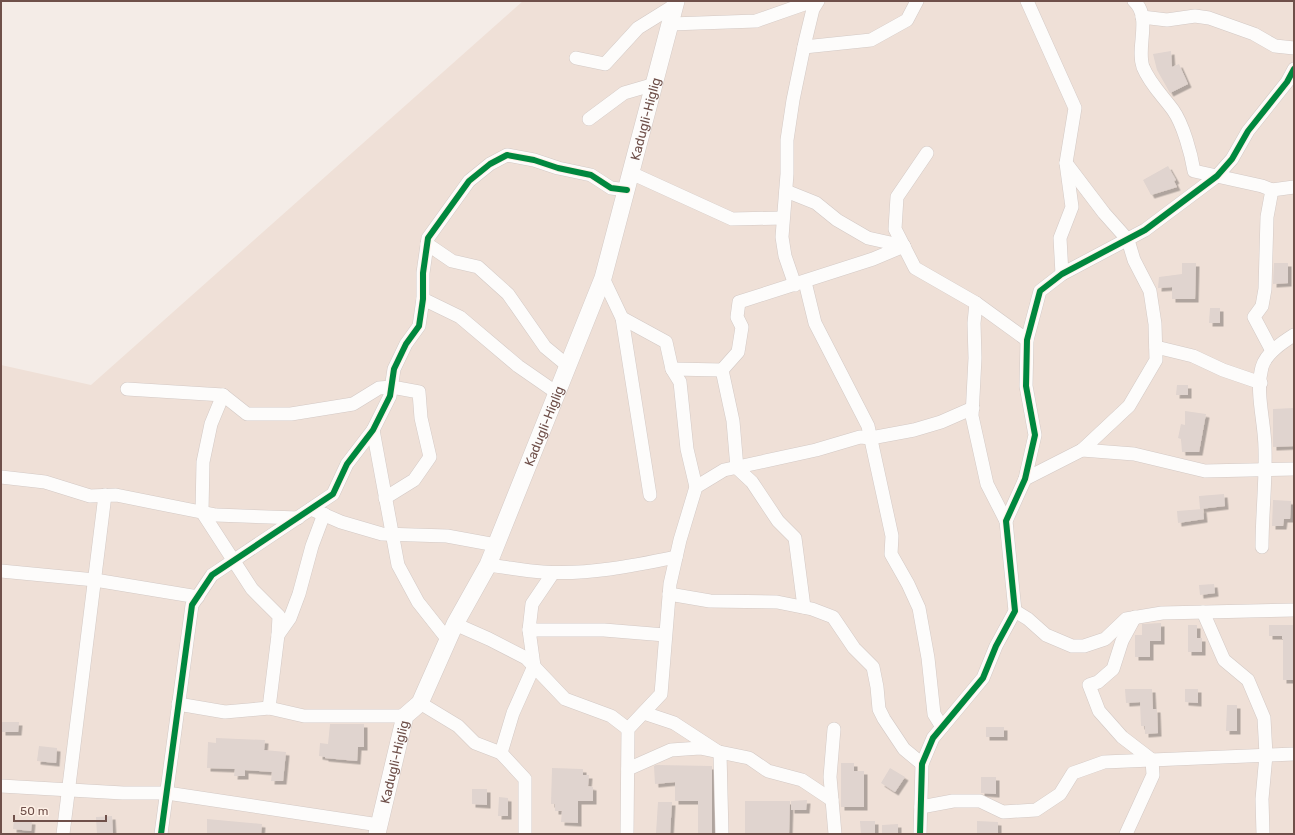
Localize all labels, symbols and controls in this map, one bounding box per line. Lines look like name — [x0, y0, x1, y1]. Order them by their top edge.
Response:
street label: Kadugli-Higlig — [627, 76, 664, 162]
street label: Kadugli-Higlig — [521, 384, 567, 468]
street label: Kadugli-Higlig — [377, 719, 412, 805]
scale bar — [14, 797, 106, 823]
text: 50 m — [20, 804, 48, 818]

